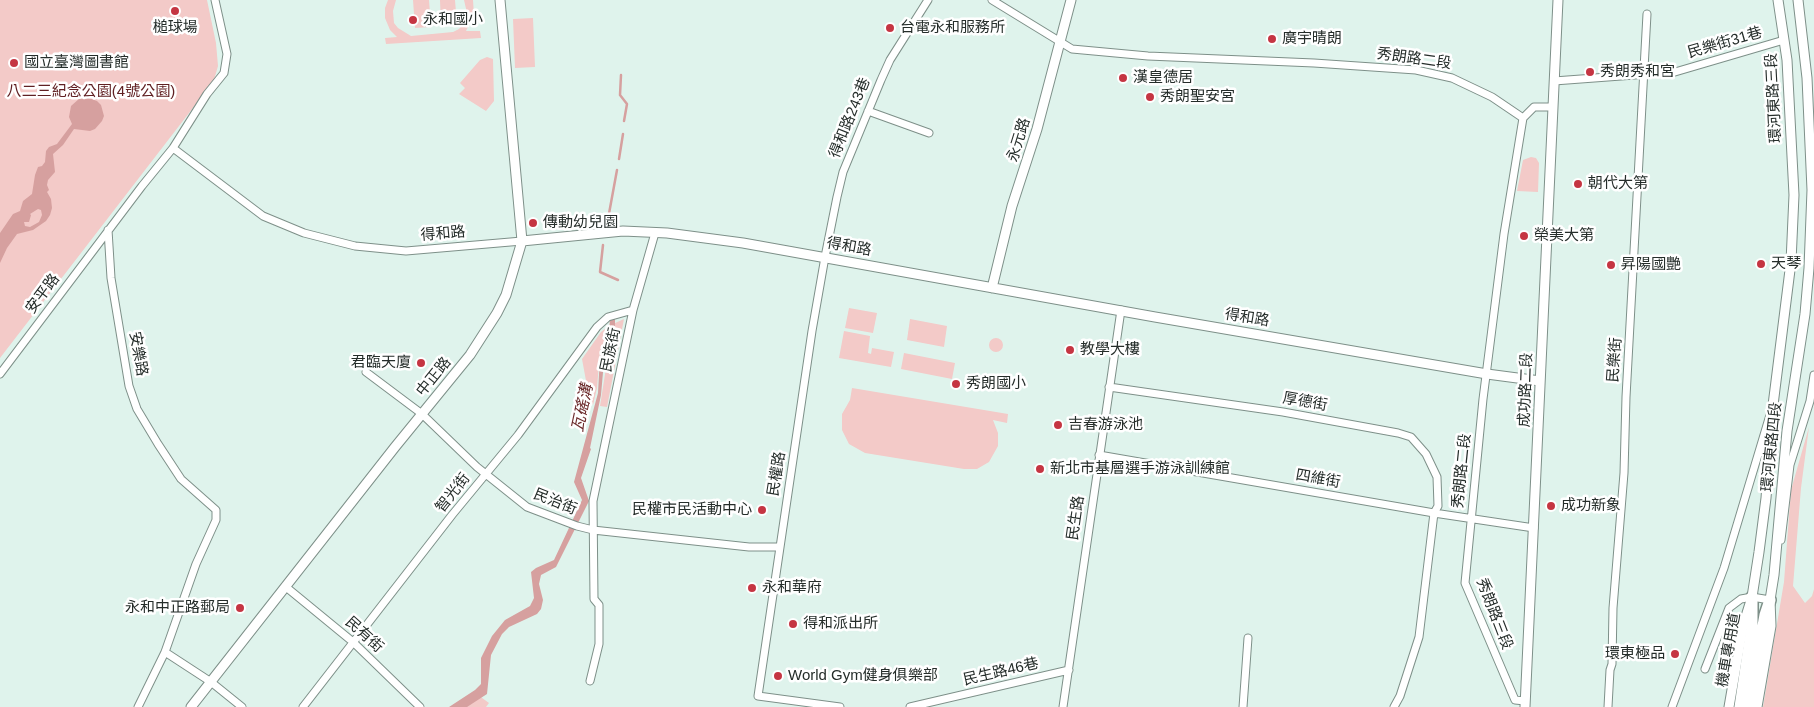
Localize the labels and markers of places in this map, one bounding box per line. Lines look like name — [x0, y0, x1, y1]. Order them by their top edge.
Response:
marker: 槌球場 — [169, 5, 181, 17]
place label: 永和國小 — [423, 11, 483, 29]
marker: 永和國小 — [407, 14, 419, 26]
place label: 槌球場 — [153, 19, 197, 37]
place label: 台電永和服務所 — [900, 19, 1005, 37]
marker: 台電永和服務所 — [884, 22, 896, 34]
place label: 廣宇晴朗 — [1282, 30, 1342, 48]
marker: 廣宇晴朗 — [1266, 33, 1278, 45]
place label: 國立臺灣圖書館 — [24, 54, 129, 72]
marker: 國立臺灣圖書館 — [8, 57, 20, 69]
place label: 秀朗秀和宮 — [1600, 63, 1675, 81]
marker: 秀朗秀和宮 — [1584, 66, 1596, 78]
place label: 漢皇德居 — [1133, 69, 1193, 87]
marker: 漢皇德居 — [1117, 72, 1129, 84]
place label: 秀朗聖安宮 — [1160, 88, 1235, 106]
marker: 秀朗聖安宮 — [1144, 91, 1156, 103]
place label: 朝代大第 — [1588, 175, 1648, 193]
marker: 朝代大第 — [1572, 178, 1584, 190]
place label: 傳動幼兒園 — [543, 214, 618, 232]
marker: 傳動幼兒園 — [527, 217, 539, 229]
place label: 榮美大第 — [1534, 227, 1594, 245]
marker: 榮美大第 — [1518, 230, 1530, 242]
place label: 天琴 — [1771, 255, 1801, 273]
place label: 昇陽國艷 — [1621, 256, 1681, 274]
marker: 天琴 — [1755, 258, 1767, 270]
marker: 昇陽國艷 — [1605, 259, 1617, 271]
place label: 教學大樓 — [1080, 341, 1140, 359]
marker: 教學大樓 — [1064, 344, 1076, 356]
place label: 君臨天廈 — [351, 354, 411, 372]
marker: 君臨天廈 — [415, 357, 427, 369]
place label: 秀朗國小 — [966, 375, 1026, 393]
marker: 秀朗國小 — [950, 378, 962, 390]
place label: 吉春游泳池 — [1068, 416, 1143, 434]
marker: 吉春游泳池 — [1052, 419, 1064, 431]
place label: 新北市基層選手游泳訓練館 — [1050, 460, 1230, 478]
marker: 新北市基層選手游泳訓練館 — [1034, 463, 1046, 475]
place label: 成功新象 — [1561, 497, 1621, 515]
marker: 成功新象 — [1545, 500, 1557, 512]
place label: 民權市民活動中心 — [632, 501, 752, 519]
marker: 民權市民活動中心 — [756, 504, 768, 516]
place label: 永和華府 — [762, 579, 822, 597]
marker: 永和華府 — [746, 582, 758, 594]
place label: 永和中正路郵局 — [125, 599, 230, 617]
marker: 永和中正路郵局 — [234, 602, 246, 614]
place label: 得和派出所 — [803, 615, 878, 633]
marker: 得和派出所 — [787, 618, 799, 630]
place label: 環東極品 — [1605, 645, 1665, 663]
marker: 環東極品 — [1669, 648, 1681, 660]
place label: World Gym健身俱樂部 — [788, 667, 938, 685]
marker: World Gym健身俱樂部 — [772, 670, 784, 682]

